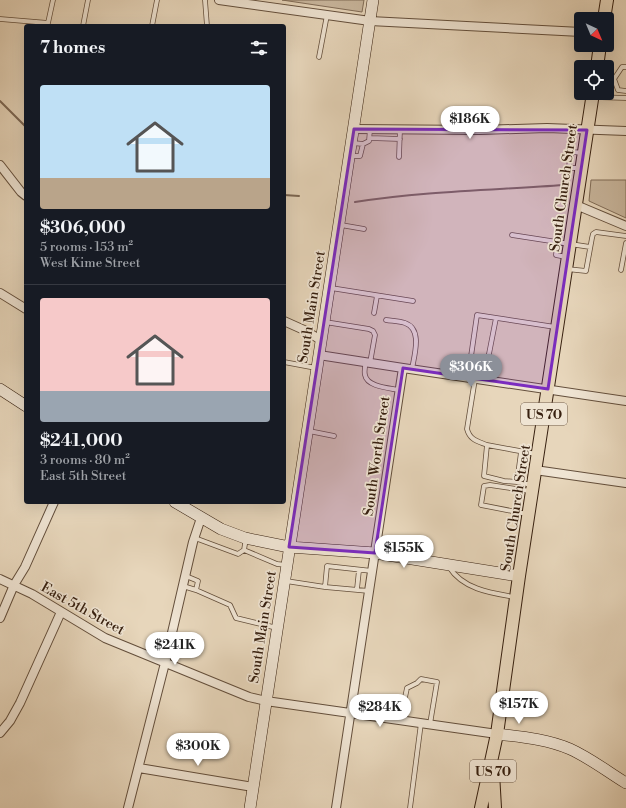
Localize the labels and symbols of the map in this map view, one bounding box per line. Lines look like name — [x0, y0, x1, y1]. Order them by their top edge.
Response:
north arrow — [574, 12, 614, 52]
pin: $186K — [442, 106, 498, 140]
street label: South Church Street — [546, 123, 582, 253]
street label: South Main Street — [294, 250, 330, 365]
pin: $306K — [443, 354, 499, 388]
street label: South Worth Street — [360, 395, 394, 517]
road number: US 70 — [521, 403, 567, 425]
street label: South Church Street — [497, 443, 535, 573]
pin: $155K — [376, 535, 432, 569]
street label: South Main Street — [245, 570, 281, 685]
street label: East 5th Street — [38, 578, 128, 639]
pin: $241K — [147, 632, 203, 666]
pin: $157K — [491, 691, 547, 725]
pin: $284K — [352, 694, 408, 728]
pin: $300K — [170, 733, 226, 767]
road number: US 70 — [470, 760, 516, 782]

